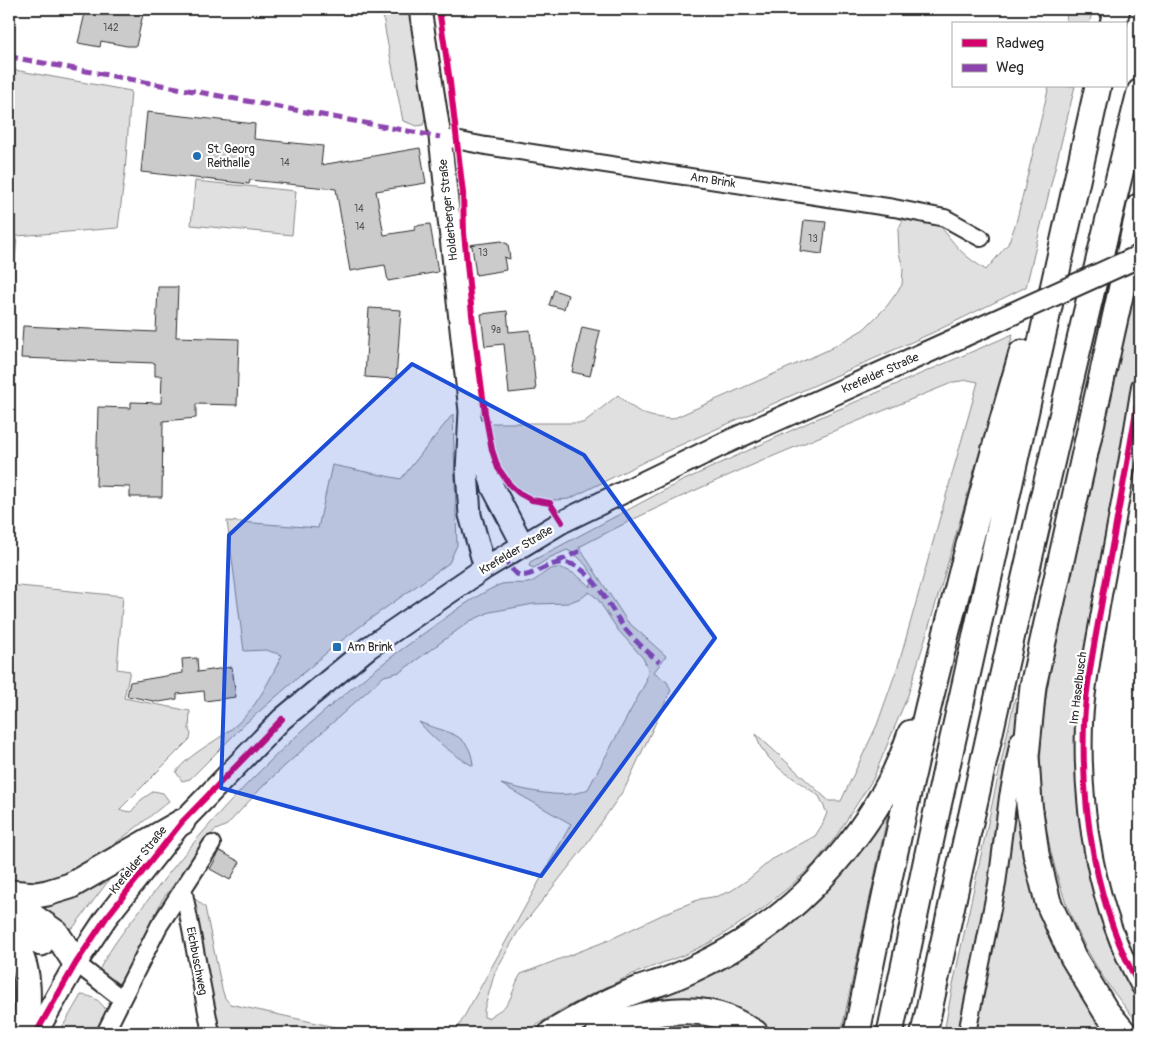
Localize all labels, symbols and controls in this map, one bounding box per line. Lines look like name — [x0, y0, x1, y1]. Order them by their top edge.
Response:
house number: 142 — [103, 22, 119, 34]
legend — [952, 22, 1126, 88]
text: Radweg — [996, 34, 1044, 53]
text: Weg — [996, 58, 1024, 77]
place label: St. Georg Reithalle — [207, 142, 255, 171]
marker: St. Georg Reithalle — [191, 150, 203, 162]
house number: 14 — [280, 157, 290, 169]
street label: Holderberger Straße — [436, 158, 461, 262]
street label: Am Brink — [689, 170, 737, 191]
house number: 14 — [354, 203, 364, 215]
house number: 14 — [355, 221, 365, 233]
house number: 13 — [808, 233, 818, 245]
house number: 13 — [478, 247, 488, 259]
house number: 9a — [491, 324, 501, 336]
street label: Krefelder Straße — [839, 350, 921, 397]
street label: Krefelder Straße — [477, 523, 556, 578]
place label: Am Brink — [347, 640, 393, 655]
marker: Am Brink — [331, 641, 343, 653]
street label: Im Haselbusch — [1067, 651, 1090, 725]
street label: Krefelder Straße — [106, 823, 170, 897]
street label: Eichbuschweg — [183, 926, 210, 996]

